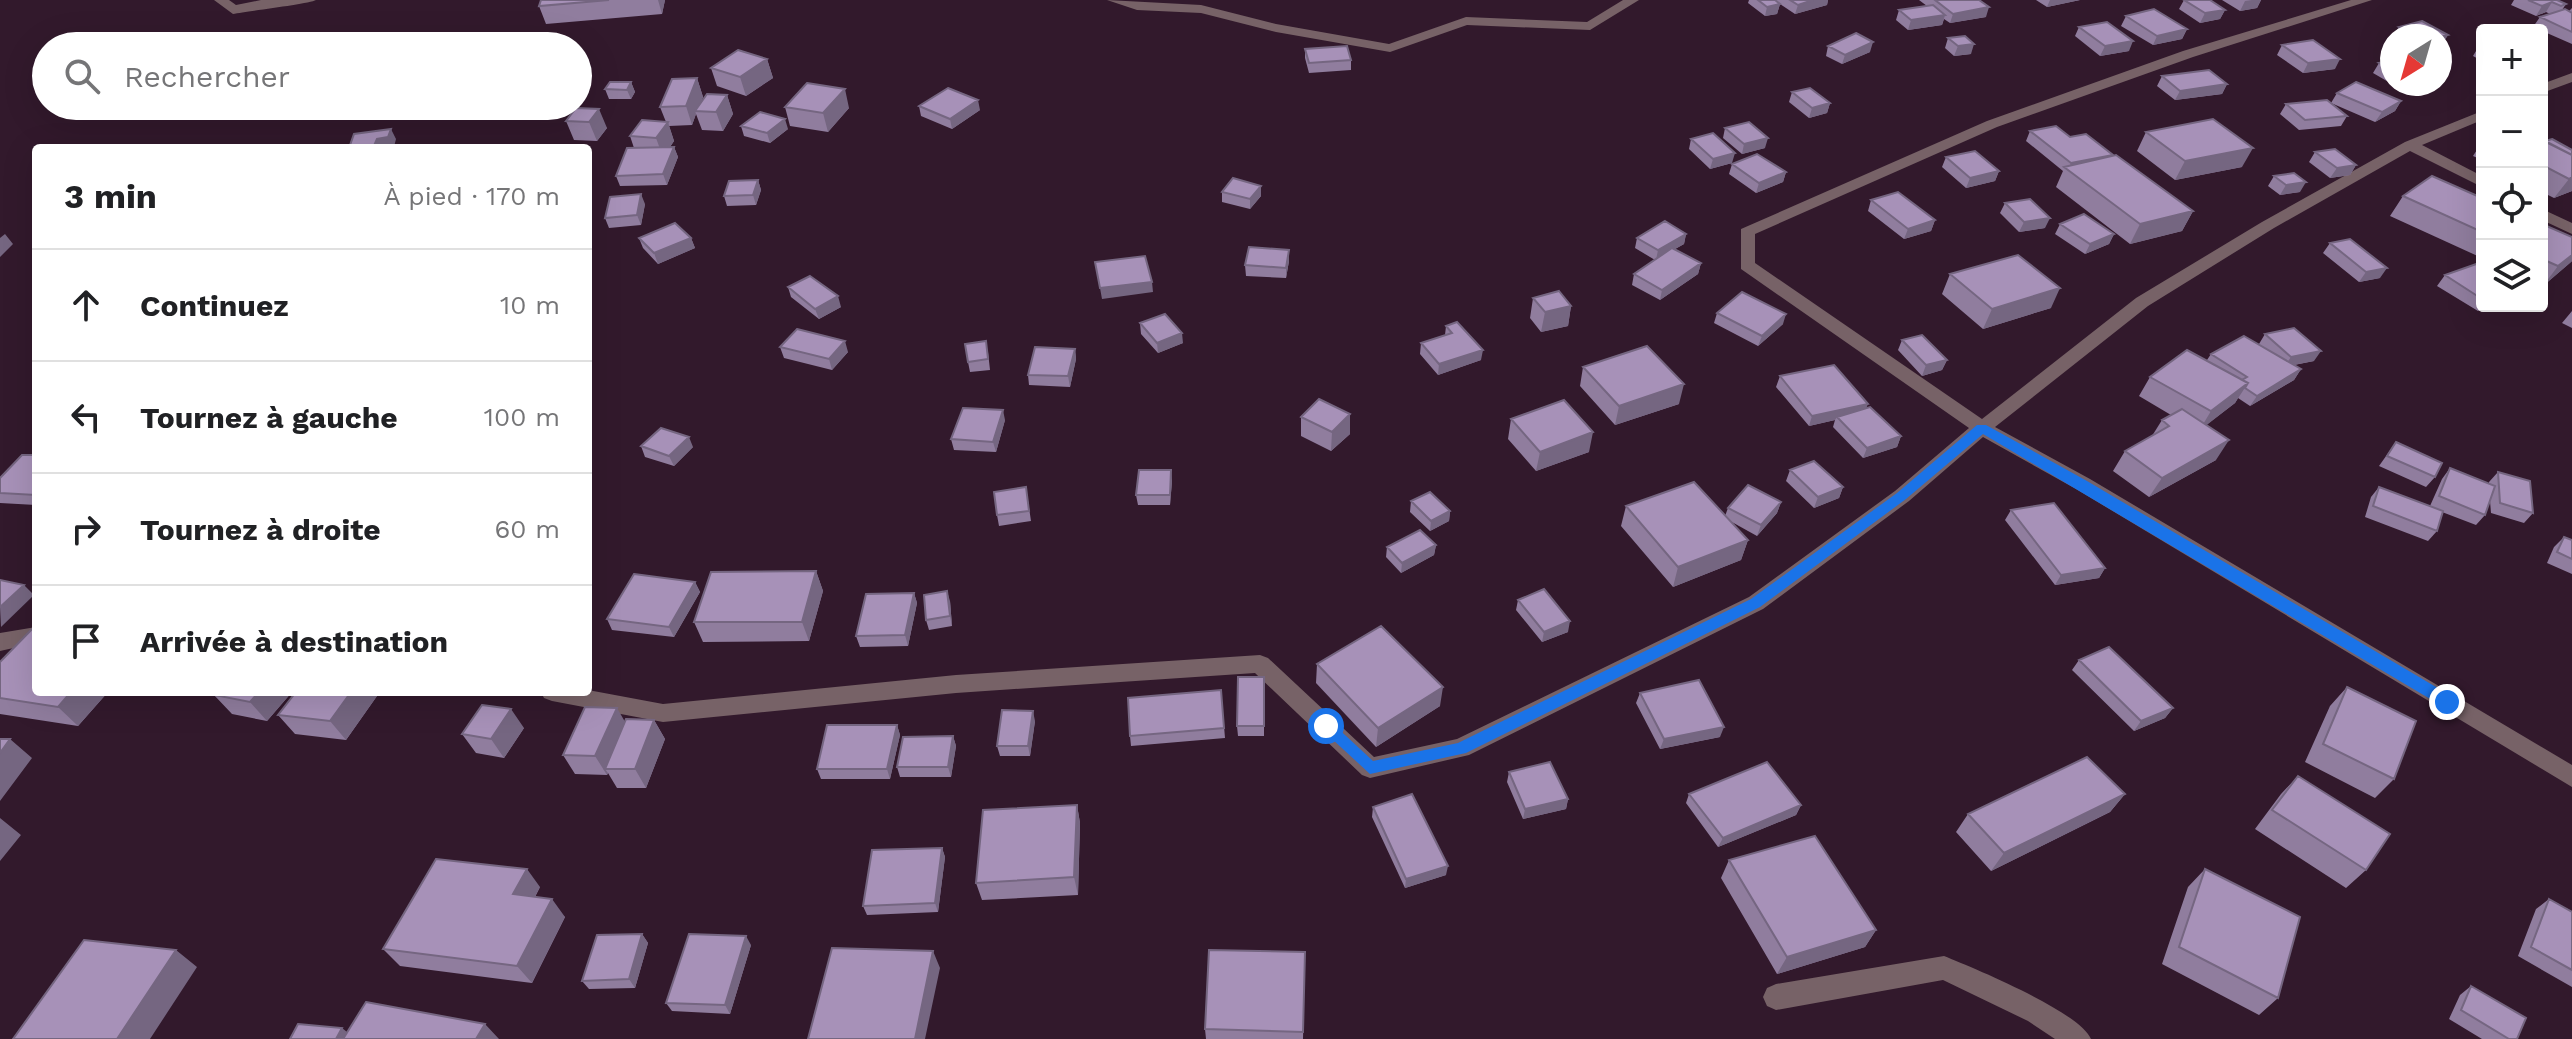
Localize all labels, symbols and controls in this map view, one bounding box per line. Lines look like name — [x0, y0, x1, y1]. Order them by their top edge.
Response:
north arrow — [2380, 24, 2452, 96]
map controls — [2476, 24, 2548, 312]
button: + — [2476, 24, 2548, 96]
search box — [32, 32, 592, 120]
icon: search — [60, 54, 104, 98]
text: Rechercher — [124, 59, 290, 94]
button: − — [2476, 96, 2548, 168]
button: locate — [2476, 168, 2548, 240]
text: 3 min — [64, 176, 157, 216]
text: À pied · 170 m — [383, 181, 560, 211]
button: layers — [2476, 240, 2548, 312]
icon: ahead — [64, 283, 108, 327]
text: Continuez — [140, 288, 289, 323]
text: 10 m — [500, 290, 560, 320]
icon: left — [64, 395, 108, 439]
text: Tournez à gauche — [140, 400, 398, 435]
text: 100 m — [484, 402, 560, 432]
icon: right — [64, 507, 108, 551]
text: Tournez à droite — [140, 512, 381, 547]
text: 60 m — [494, 514, 560, 544]
icon: arrive — [64, 619, 108, 663]
text: Arrivée à destination — [140, 624, 448, 659]
route end — [2429, 684, 2465, 720]
route start — [1308, 708, 1344, 744]

